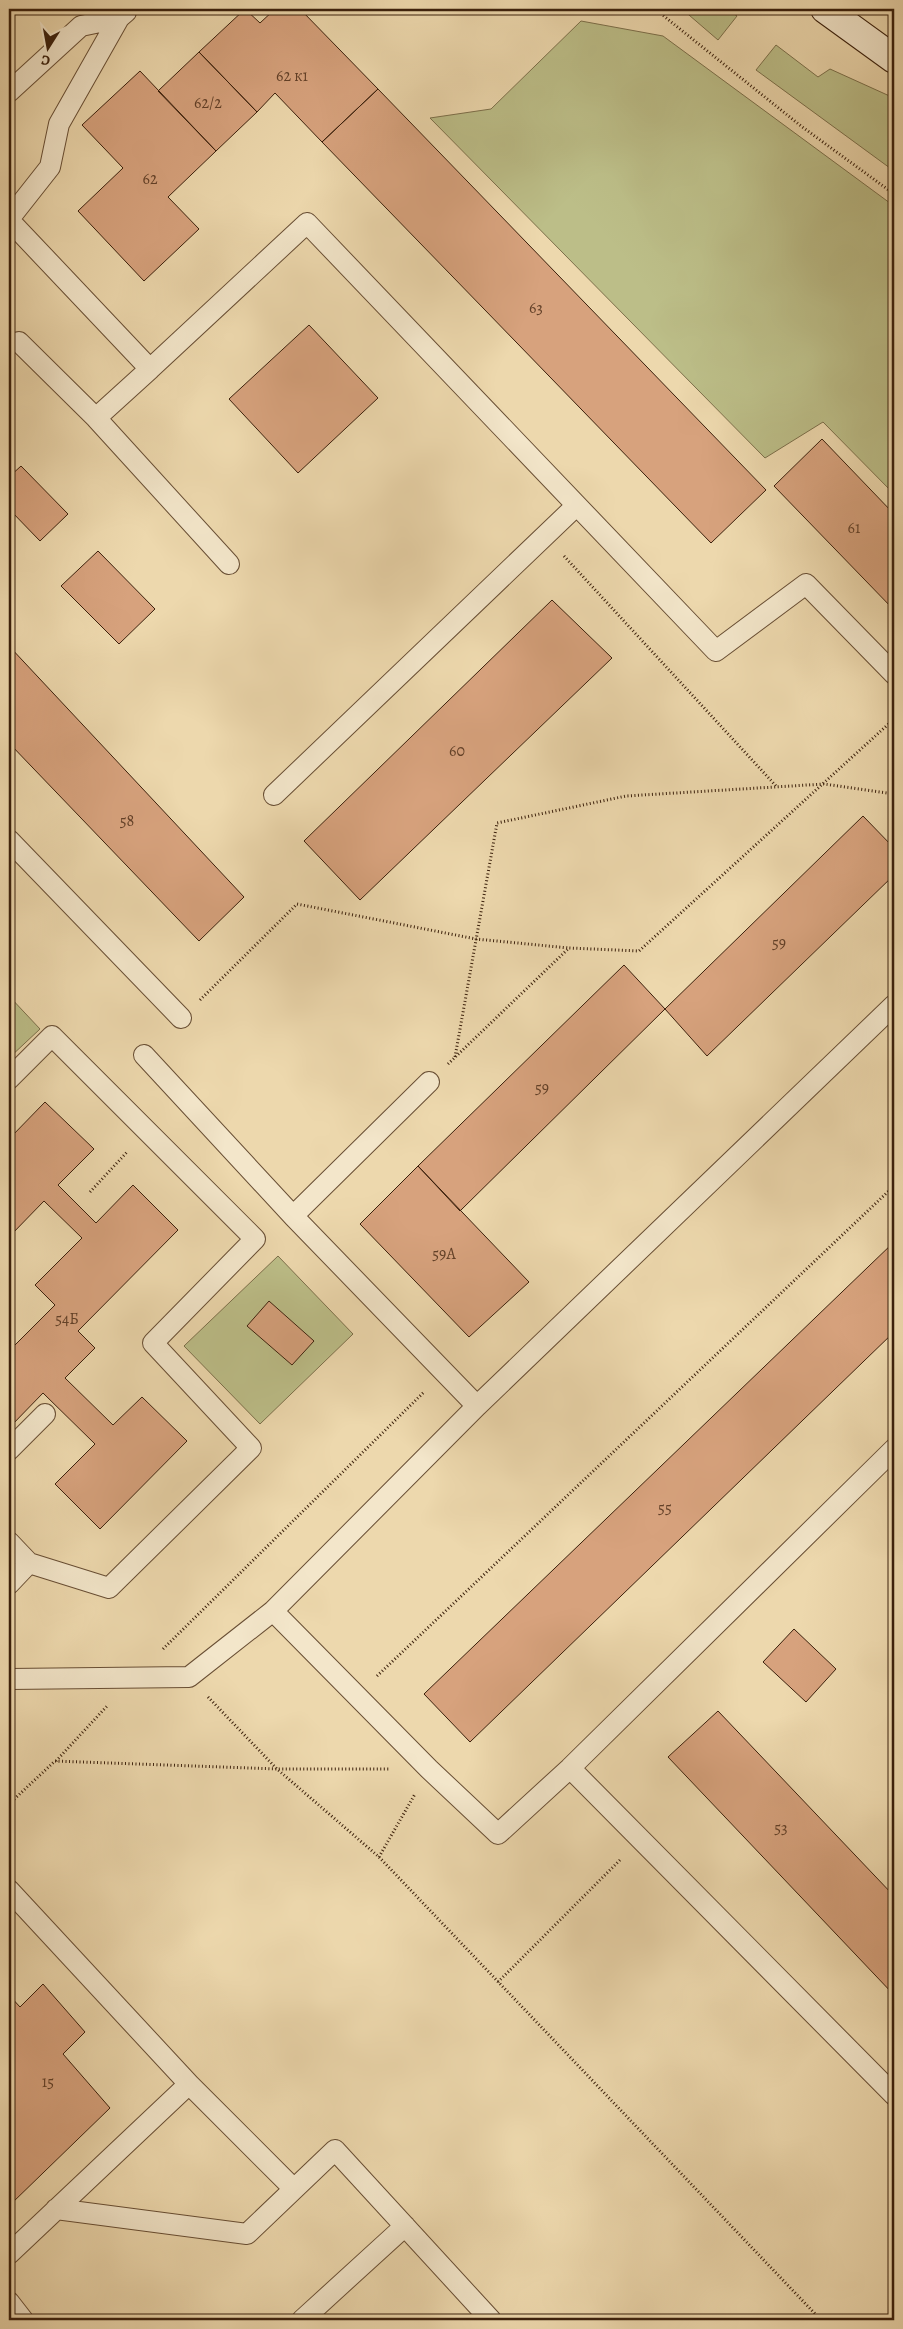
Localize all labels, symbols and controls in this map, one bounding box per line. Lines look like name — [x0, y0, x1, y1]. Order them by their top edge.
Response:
north arrow — [22, 22, 72, 72]
text: С — [39, 50, 52, 70]
house number: 62 к1 — [276, 65, 308, 87]
house number: 62/2 — [194, 92, 222, 114]
house number: 62 — [143, 168, 158, 190]
house number: 63 — [529, 297, 543, 319]
house number: 61 — [848, 517, 861, 539]
house number: 60 — [449, 740, 465, 762]
house number: 58 — [120, 810, 134, 832]
house number: 59 — [772, 932, 786, 954]
house number: 59 — [535, 1077, 549, 1099]
house number: 59А — [432, 1243, 456, 1265]
house number: 54Б — [55, 1308, 79, 1330]
house number: 55 — [658, 1497, 672, 1519]
house number: 53 — [774, 1817, 788, 1839]
house number: 15 — [42, 2071, 54, 2093]

